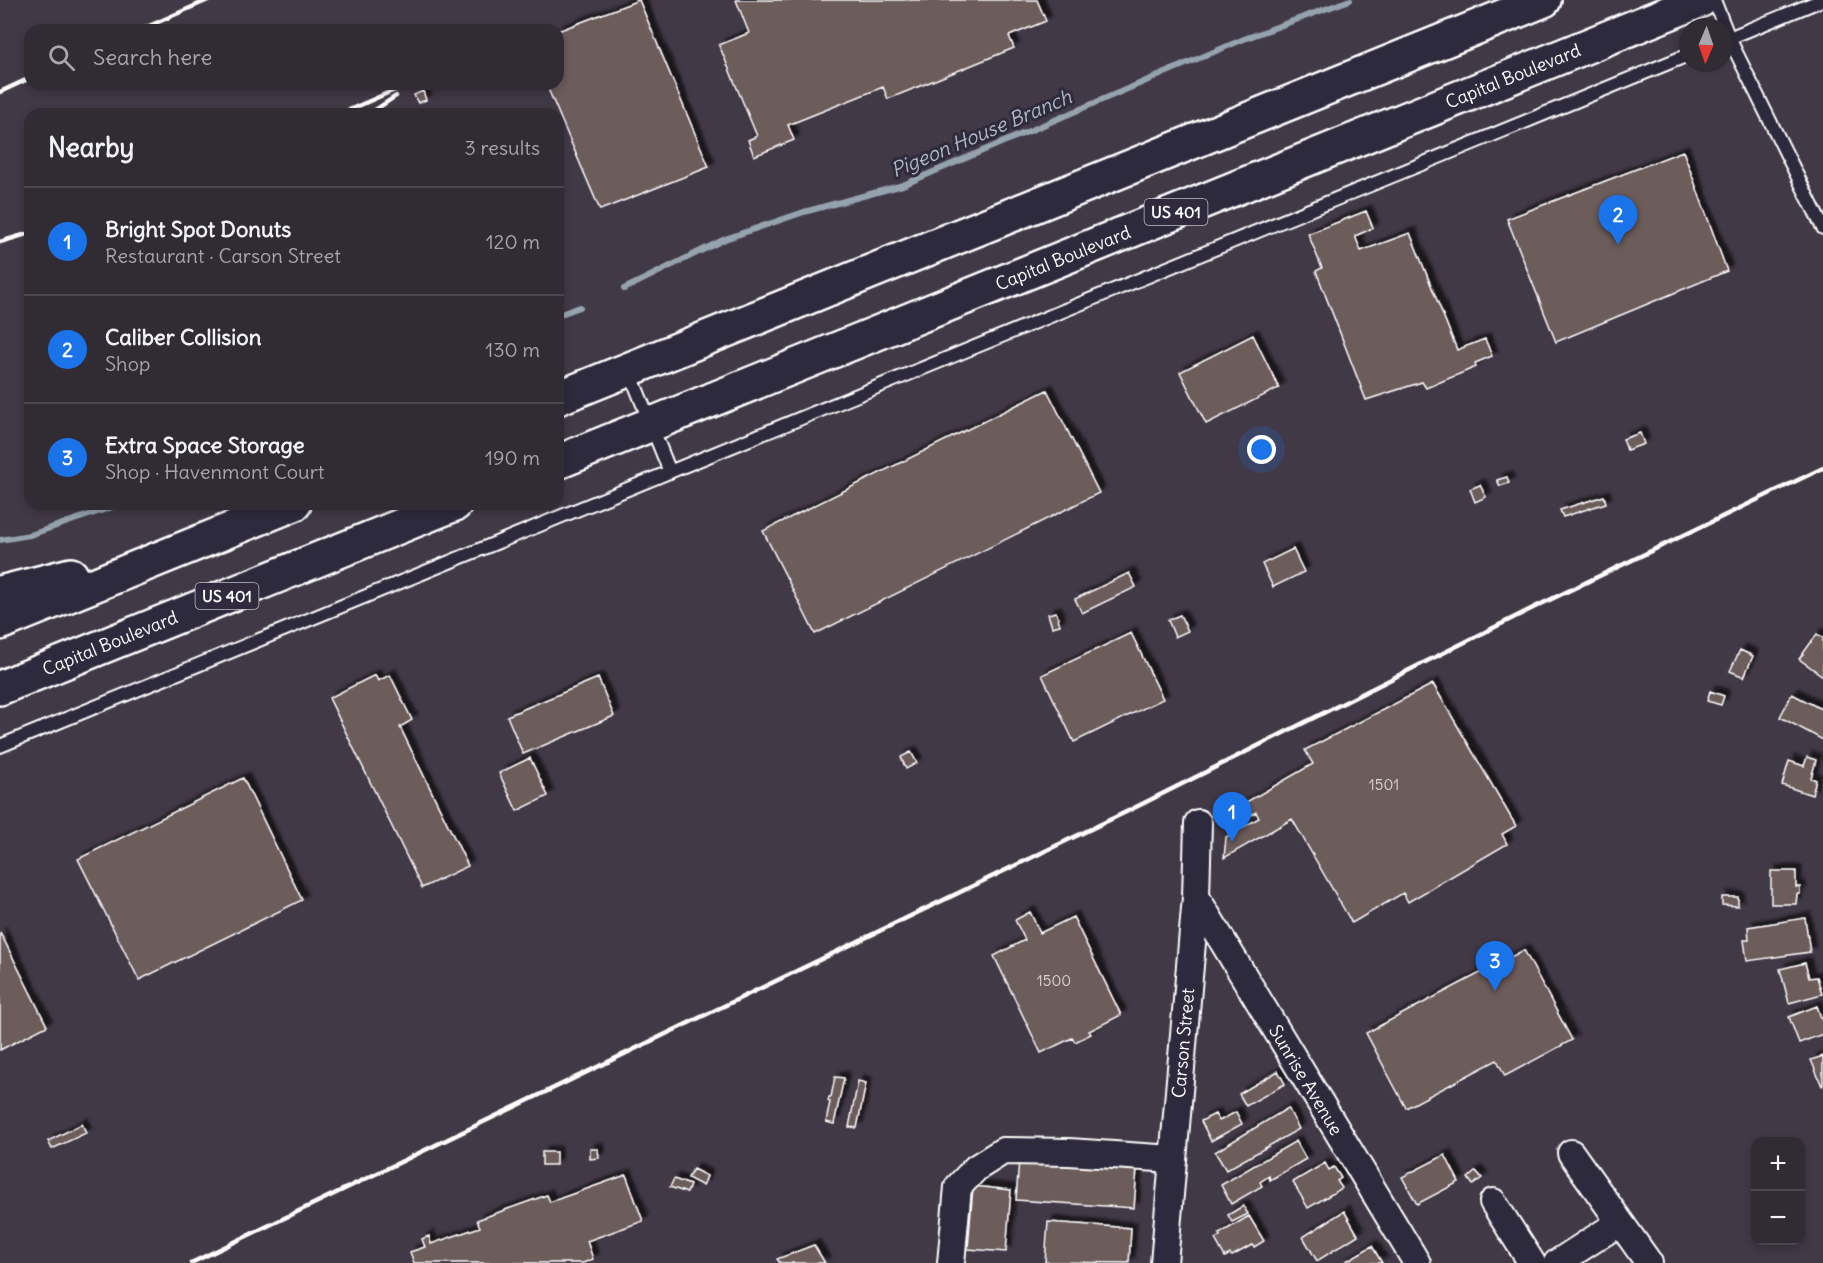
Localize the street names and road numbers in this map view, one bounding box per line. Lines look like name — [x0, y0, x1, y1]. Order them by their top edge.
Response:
street label: Capital Boulevard — [1442, 38, 1584, 114]
road number: US 401 — [1144, 199, 1208, 225]
street label: Capital Boulevard — [992, 220, 1134, 296]
road number: US 401 — [196, 583, 258, 609]
street label: Capital Boulevard — [39, 605, 181, 681]
street label: Carson Street — [1167, 987, 1199, 1099]
street label: Sunrise Avenue — [1264, 1021, 1348, 1139]

